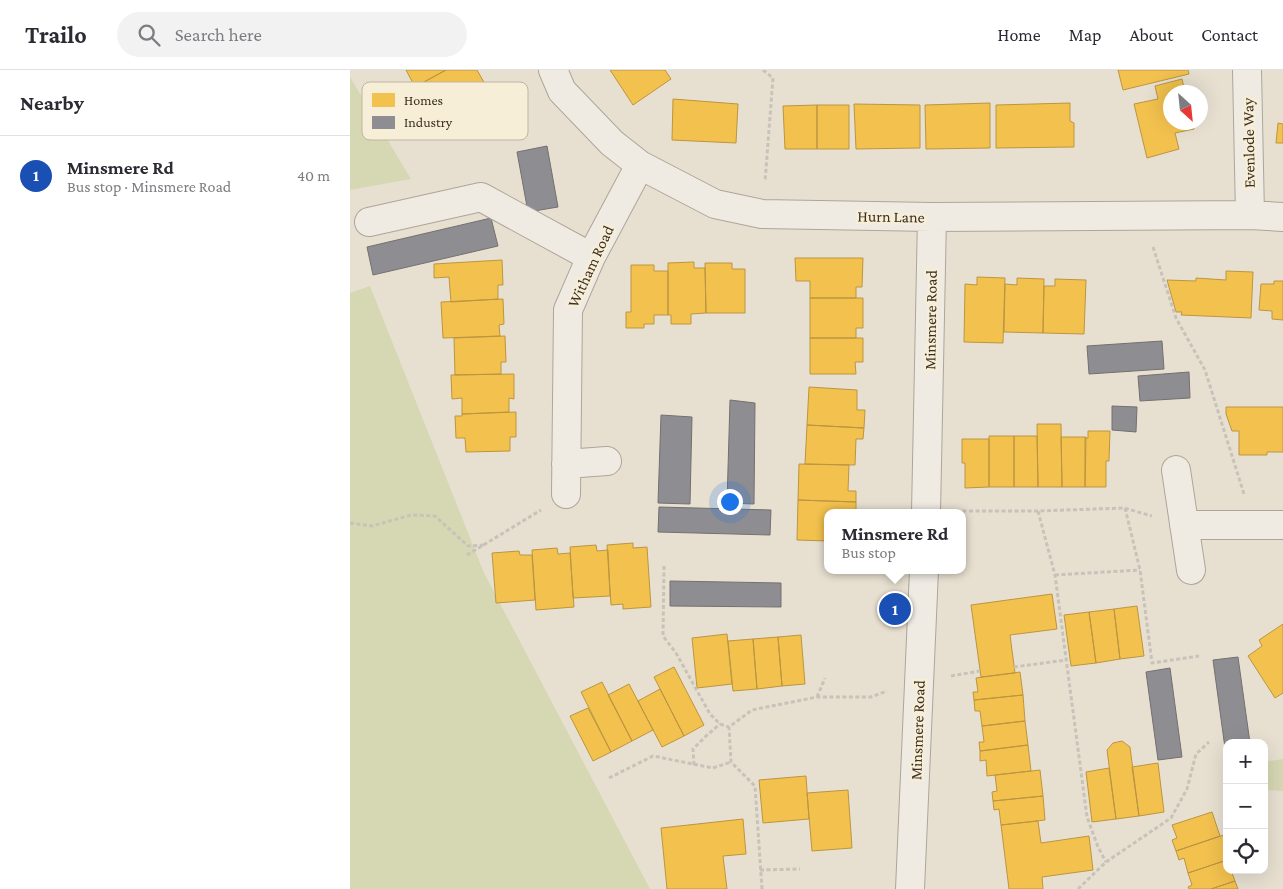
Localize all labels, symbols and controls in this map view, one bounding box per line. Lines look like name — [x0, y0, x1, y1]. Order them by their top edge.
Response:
search box — [117, 12, 467, 57]
text: Trailo — [25, 21, 87, 48]
icon: search — [135, 21, 163, 49]
text: Search here — [175, 24, 262, 45]
text: Home — [998, 25, 1041, 45]
text: Map — [1069, 25, 1101, 45]
text: About — [1129, 25, 1173, 45]
text: Contact — [1201, 25, 1258, 45]
legend — [362, 82, 528, 140]
north arrow — [1163, 85, 1208, 130]
text: Nearby — [20, 91, 84, 115]
text: Homes — [404, 92, 443, 108]
street label: Evenlode Way — [1239, 97, 1259, 188]
text: Industry — [404, 114, 453, 130]
text: Minsmere Rd — [67, 157, 174, 178]
text: 1 — [33, 167, 39, 184]
text: 40 m — [297, 167, 330, 184]
text: Bus stop · Minsmere Road — [67, 178, 231, 195]
street label: Hurn Lane — [857, 207, 925, 226]
street label: Witham Road — [564, 222, 617, 310]
street label: Minsmere Road — [921, 269, 940, 370]
your location — [717, 489, 743, 515]
popup — [824, 509, 966, 574]
text: Minsmere Rd — [842, 523, 948, 544]
text: Bus stop — [842, 544, 896, 561]
pin: 1 — [879, 590, 911, 628]
street label: Minsmere Road — [907, 679, 928, 780]
map controls — [1223, 739, 1268, 874]
button: + — [1223, 739, 1268, 784]
button: − — [1223, 784, 1268, 829]
button: locate — [1223, 829, 1268, 874]

